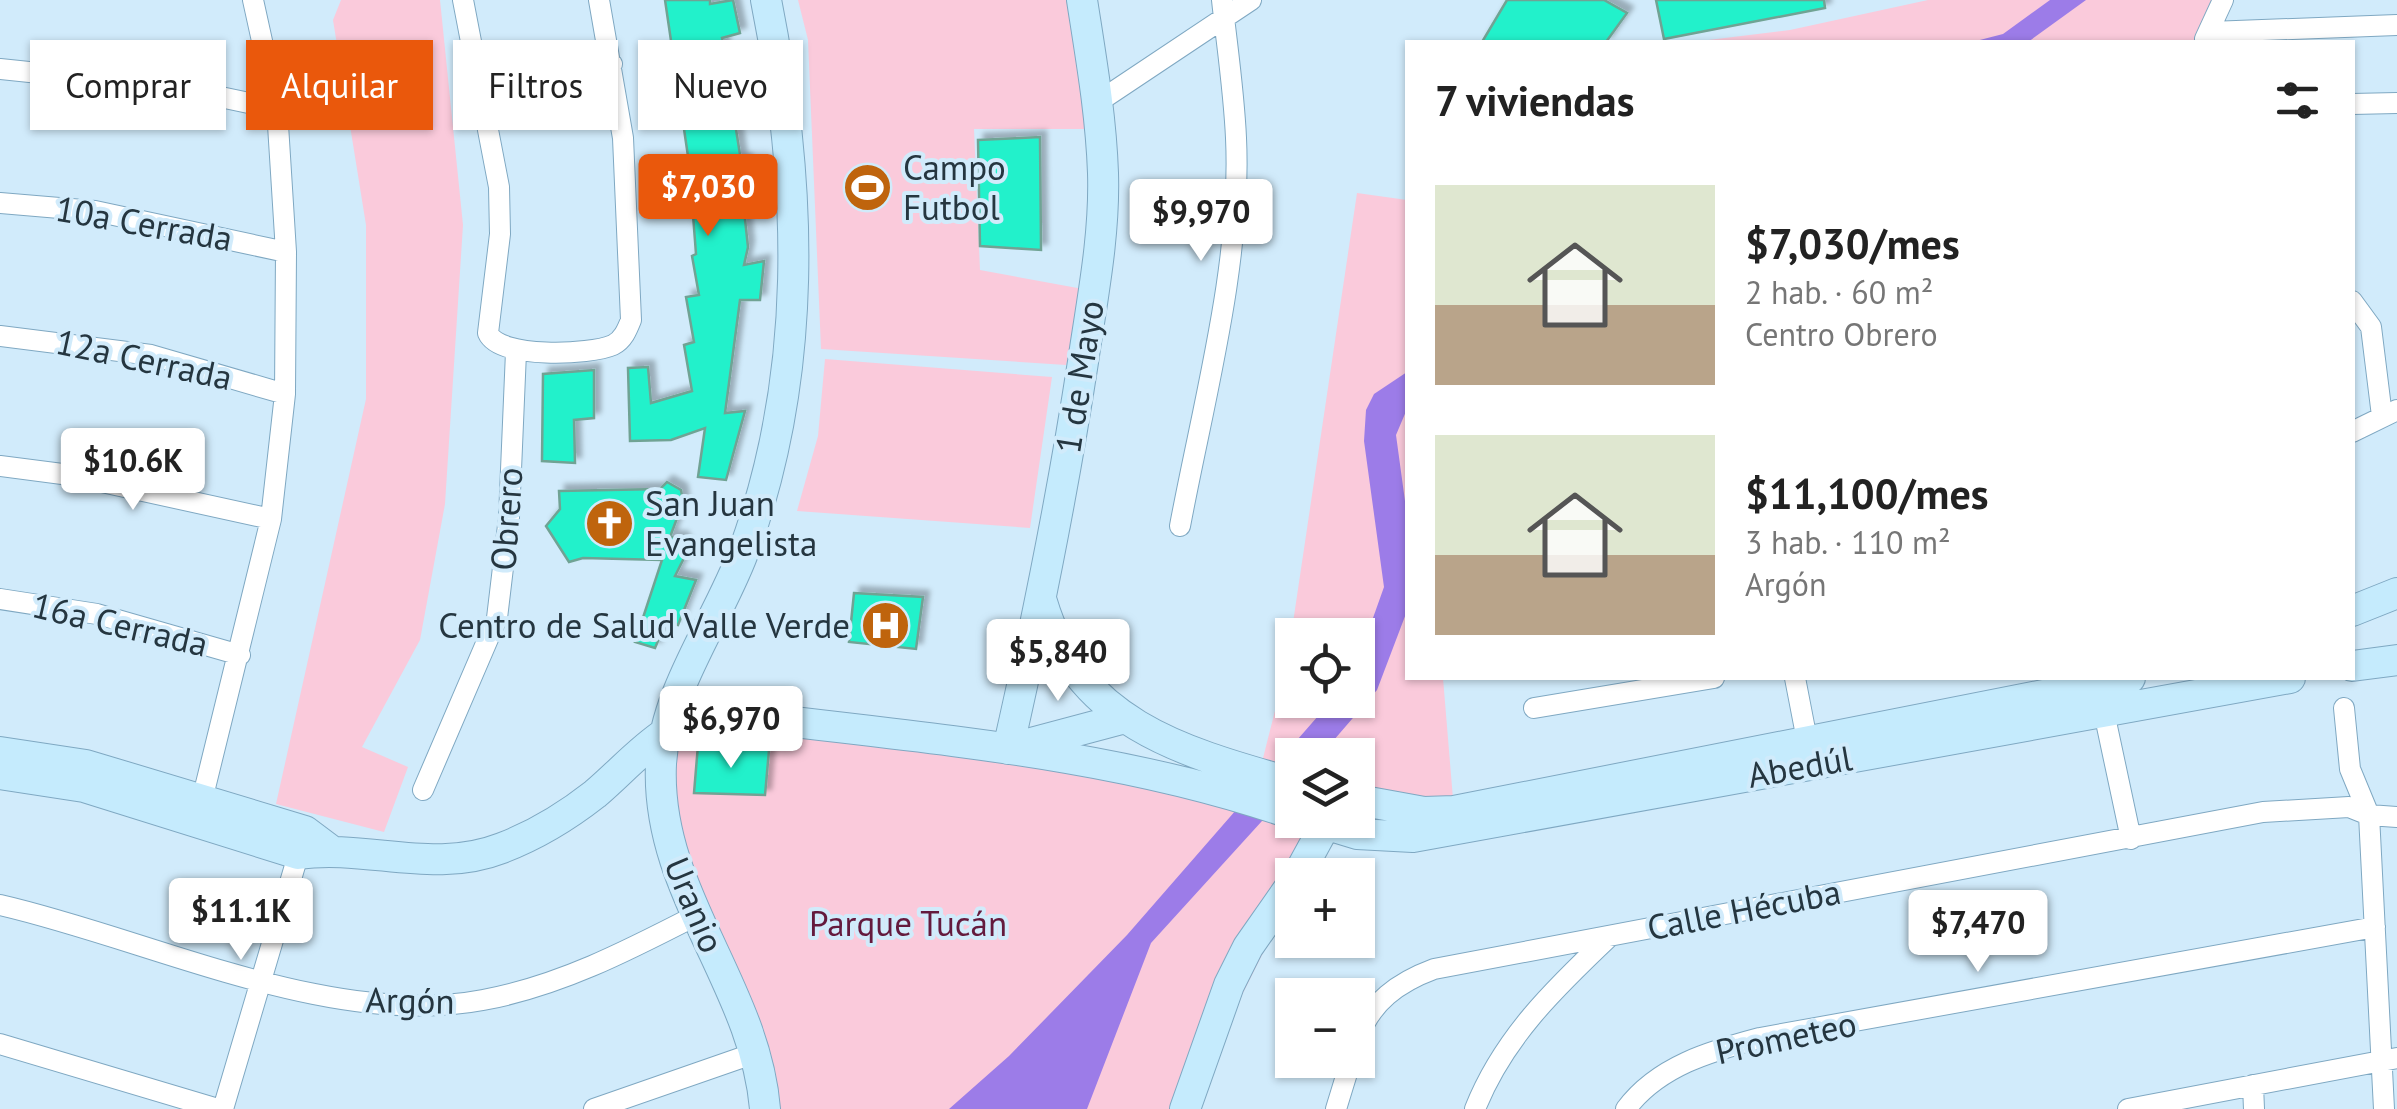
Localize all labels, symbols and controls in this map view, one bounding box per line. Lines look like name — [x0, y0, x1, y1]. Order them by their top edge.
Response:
chip: Comprar — [30, 40, 226, 130]
chip: Alquilar — [246, 40, 433, 130]
chip: Filtros — [453, 40, 618, 130]
chip: Nuevo — [638, 40, 803, 130]
text: 7 viviendas — [1435, 73, 1634, 128]
icon: filters — [2270, 73, 2325, 128]
place label: Campo Futbol — [903, 144, 1006, 230]
pin: $7,030 — [627, 154, 789, 239]
sports icon: Campo Futbol — [842, 162, 894, 214]
text: $7,030 — [661, 165, 755, 207]
pin: $9,970 — [1120, 179, 1282, 264]
street label: 10a Cerrada — [52, 185, 236, 261]
text: $9,970 — [1152, 190, 1250, 232]
text: $7,030/mes — [1745, 216, 1960, 271]
icon: home — [1515, 225, 1635, 345]
text: 2 hab. · 60 m² — [1745, 271, 1933, 313]
street label: 1 de Mayo — [1044, 297, 1114, 457]
text: Centro Obrero — [1745, 313, 1938, 355]
street label: 12a Cerrada — [52, 318, 236, 400]
pin: $10.6K — [52, 428, 214, 513]
text: $10.6K — [83, 439, 183, 481]
street label: Obrero — [479, 466, 533, 572]
text: $11,100/mes — [1745, 466, 1988, 521]
icon: home — [1515, 475, 1635, 595]
place label: San Juan Evangelista — [645, 480, 817, 566]
church icon: San Juan Evangelista — [584, 498, 636, 550]
text: 3 hab. · 110 m² — [1745, 521, 1951, 563]
text: Argón — [1745, 563, 1826, 605]
street label: 16a Cerrada — [28, 582, 212, 667]
hospital icon: Centro de Salud Valle Verde — [859, 600, 911, 652]
place label: Centro de Salud Valle Verde — [438, 602, 850, 648]
map controls — [1275, 618, 1375, 1078]
button: locate — [1275, 618, 1375, 718]
pin: $5,840 — [977, 619, 1139, 704]
text: $5,840 — [1009, 630, 1107, 672]
pin: $6,970 — [650, 686, 812, 771]
text: $6,970 — [682, 697, 780, 739]
street label: Abedúl — [1744, 734, 1856, 798]
button: layers — [1275, 738, 1375, 838]
street label: Uranio — [654, 850, 736, 959]
button: + — [1275, 858, 1375, 958]
street label: Calle Hécuba — [1643, 868, 1844, 950]
pin: $11.1K — [160, 878, 322, 963]
text: $11.1K — [191, 889, 291, 931]
pin: $7,470 — [1897, 890, 2059, 975]
park label: Parque Tucán — [809, 900, 1007, 946]
text: $7,470 — [1931, 901, 2025, 943]
street label: Argón — [365, 976, 455, 1024]
button: − — [1275, 978, 1375, 1078]
street label: Prometeo — [1711, 1000, 1860, 1074]

